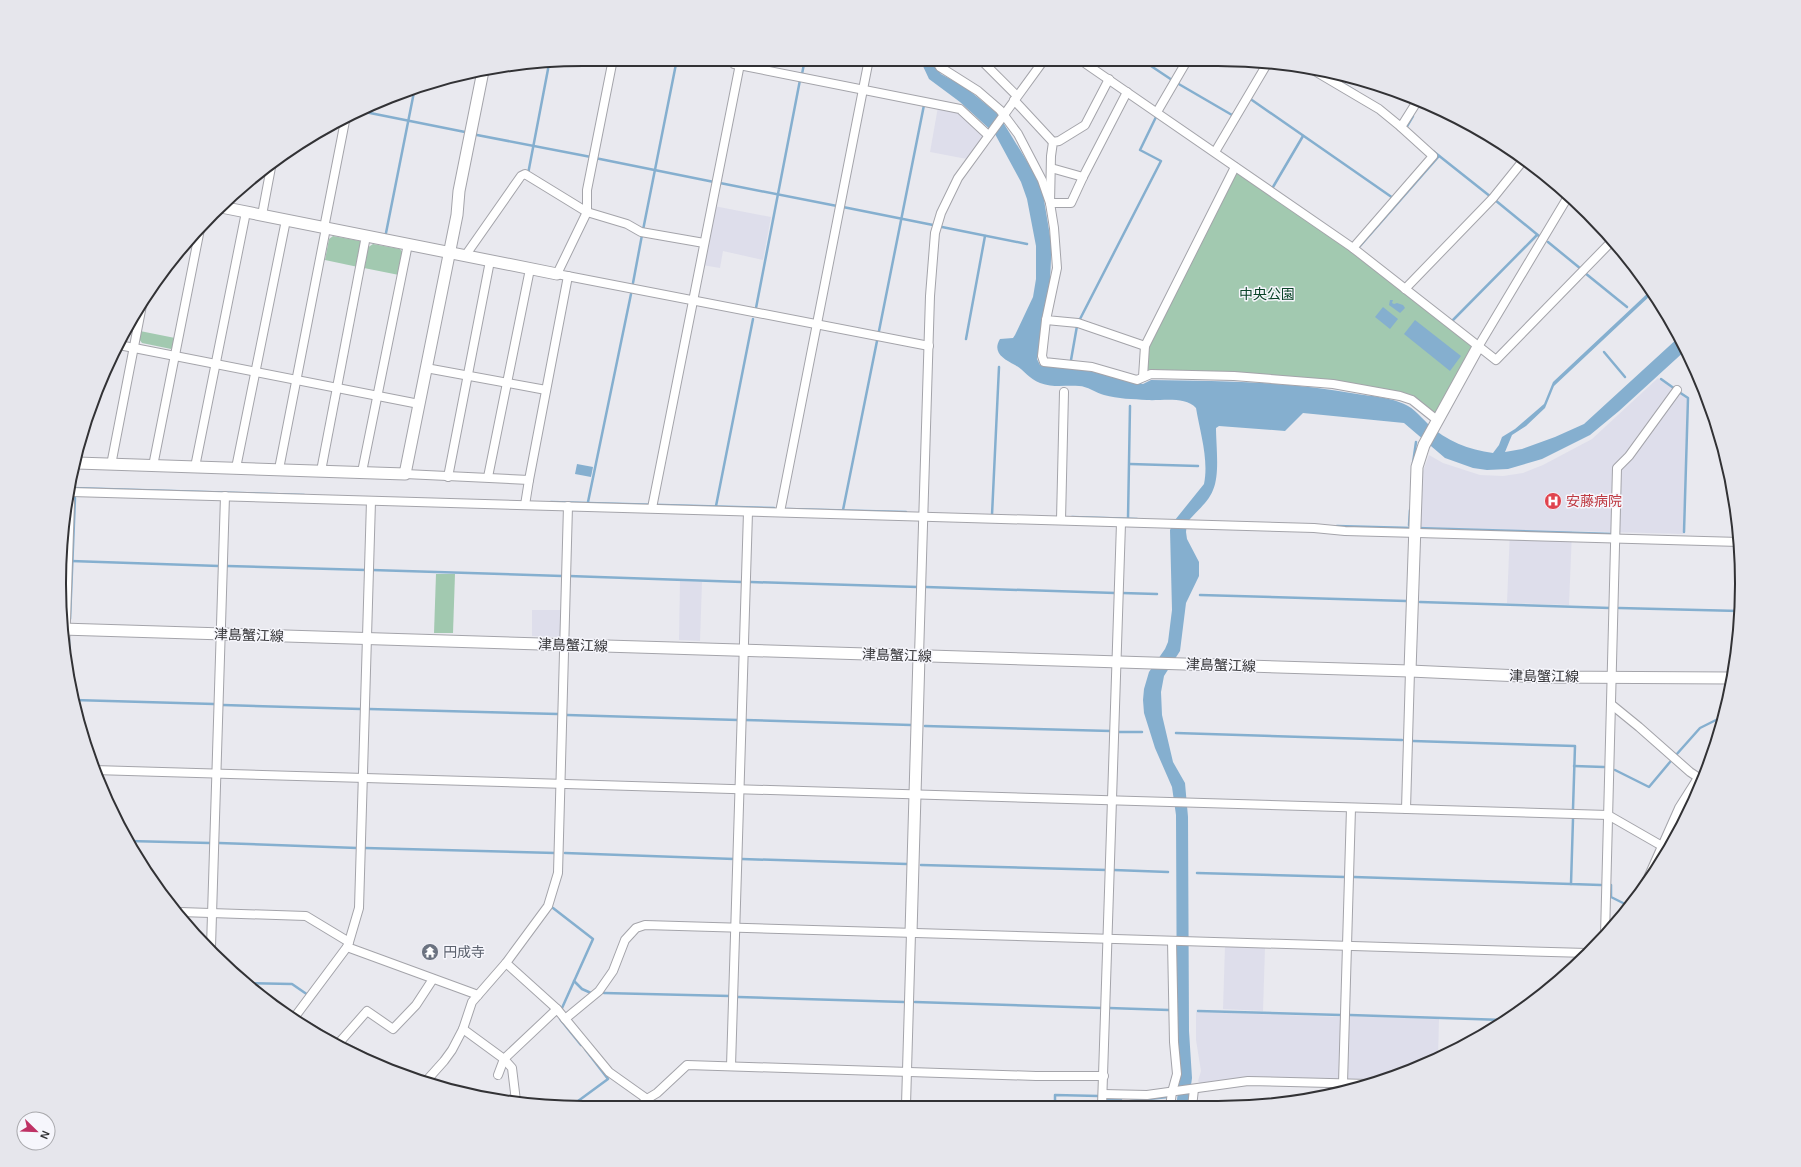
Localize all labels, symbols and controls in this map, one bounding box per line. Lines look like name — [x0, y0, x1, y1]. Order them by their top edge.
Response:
park label: 中央公園 — [1239, 286, 1295, 302]
hospital icon: 安藤病院 — [1543, 491, 1563, 511]
place label: 安藤病院 — [1566, 493, 1622, 509]
street label: 津島蟹江線 — [214, 626, 284, 644]
street label: 津島蟹江線 — [538, 636, 608, 654]
street label: 津島蟹江線 — [862, 646, 932, 664]
street label: 津島蟹江線 — [1186, 656, 1256, 674]
street label: 津島蟹江線 — [1509, 667, 1579, 685]
temple icon: 円成寺 — [420, 942, 440, 962]
place label: 円成寺 — [443, 944, 485, 960]
north arrow — [16, 1111, 56, 1151]
text: N — [38, 1129, 52, 1141]

